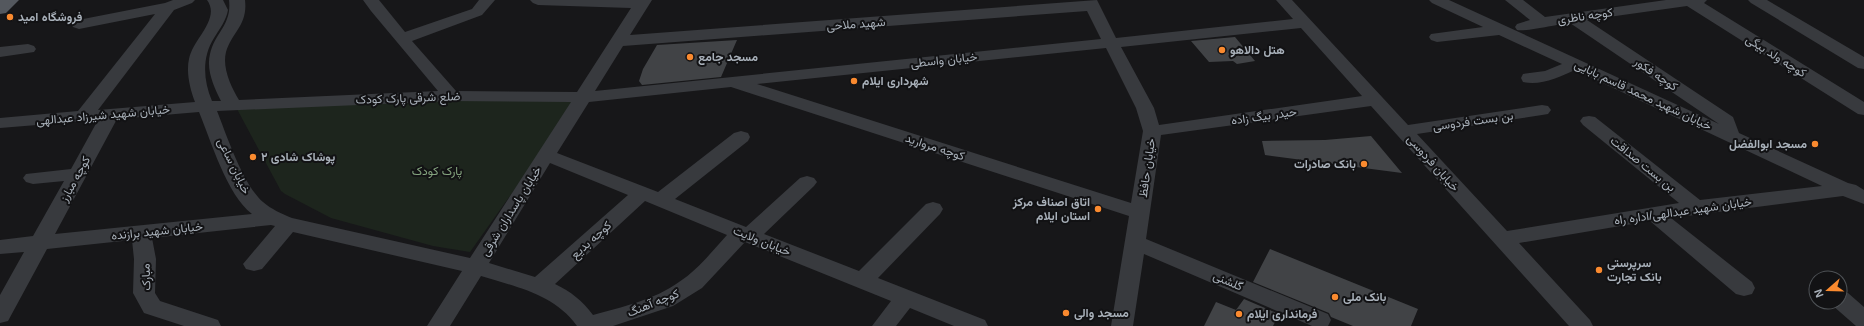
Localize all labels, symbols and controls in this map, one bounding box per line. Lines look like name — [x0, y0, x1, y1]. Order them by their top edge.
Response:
street label: کوچه ناظری — [1556, 5, 1614, 28]
place label: فروشگاه امید — [18, 10, 83, 25]
marker: فروشگاه امید — [5, 12, 15, 22]
street label: شهید ملاحی — [826, 15, 886, 34]
street label: کوچه ولد بیگی — [1743, 32, 1809, 81]
place label: هتل دالاهو — [1230, 43, 1285, 58]
marker: هتل دالاهو — [1217, 45, 1227, 55]
place label: مسجد جامع — [698, 50, 758, 65]
street label: خیابان واسطی — [910, 50, 978, 71]
marker: مسجد جامع — [685, 52, 695, 62]
street label: کوچه فکور — [1630, 54, 1680, 94]
street label: خیابان شهید محمد قاسم بابایی — [1572, 57, 1714, 134]
place label: شهرداری ایلام — [862, 74, 929, 89]
marker: شهرداری ایلام — [849, 76, 859, 86]
street label: ضلع شرقی پارک کودک — [355, 89, 461, 109]
street label: خیابان شهید شیرزاد عبدالهی — [36, 102, 171, 129]
street label: حیدر بیگ زاده — [1230, 104, 1298, 129]
street label: بن بست فردوسی — [1432, 108, 1514, 135]
street label: کوچه مروارید — [903, 131, 966, 164]
street label: خیابان فردوسی — [1403, 132, 1462, 195]
street label: بن بست صداقت — [1607, 134, 1678, 195]
street label: خیابان ساعی — [214, 136, 254, 197]
place label: مسجد ابوالفضل — [1729, 137, 1807, 152]
street label: خیابان حافظ — [1136, 138, 1158, 198]
marker: مسجد ابوالفضل — [1810, 139, 1820, 149]
place label: پوشاک شادی ۲ — [261, 150, 335, 165]
marker: پوشاک شادی ۲ — [248, 152, 258, 162]
street label: کوچه مبارز — [56, 154, 94, 206]
place label: بانک صادرات — [1294, 157, 1356, 172]
marker: بانک صادرات — [1359, 159, 1369, 169]
park label: پارک کودک — [412, 164, 463, 179]
street label: خیابان پاسداران شرقی — [478, 164, 545, 259]
street label: خیابان شهید عبدالهی/اداره راه — [1613, 194, 1753, 229]
place label: اتاق اصناف مرکز استان ایلام — [1012, 195, 1090, 224]
marker: اتاق اصناف مرکز استان ایلام — [1093, 204, 1103, 214]
street label: کوچه بدیع — [568, 218, 616, 263]
street label: خیابان شهید برازنده — [111, 219, 204, 244]
street label: خیابان ولایت — [731, 223, 793, 260]
place label: سرپرستی بانک تجارت — [1607, 256, 1662, 285]
street label: مبارک — [139, 263, 154, 291]
marker: سرپرستی بانک تجارت — [1594, 265, 1604, 275]
street label: گلشنی — [1211, 268, 1245, 294]
north arrow — [1808, 270, 1848, 310]
street label: کوچه آهنگ — [625, 286, 681, 321]
text: N — [1812, 288, 1826, 299]
place label: بانک ملی — [1343, 290, 1387, 304]
marker: بانک ملی — [1330, 292, 1340, 302]
place label: مسجد والی — [1074, 306, 1129, 321]
place label: فرمانداری ایلام — [1247, 307, 1318, 322]
marker: مسجد والی — [1061, 308, 1071, 318]
marker: فرمانداری ایلام — [1234, 309, 1244, 319]

